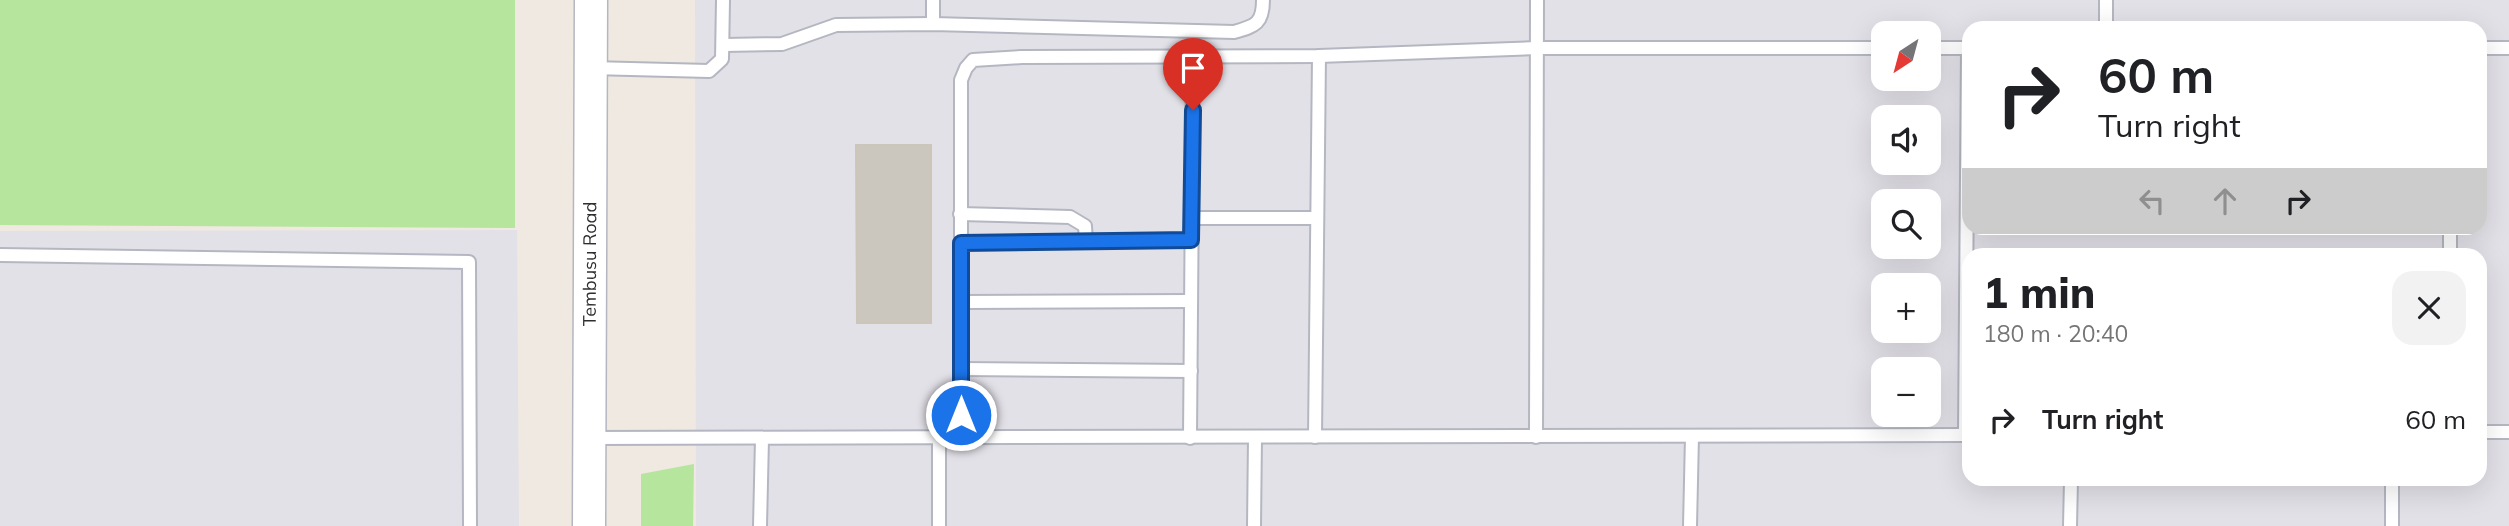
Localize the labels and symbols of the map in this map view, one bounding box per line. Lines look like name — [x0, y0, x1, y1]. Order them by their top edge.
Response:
north arrow — [1871, 21, 1941, 91]
pin — [1163, 38, 1223, 110]
street label: Tembusu Road — [578, 202, 601, 326]
position arrow — [924, 378, 998, 452]

